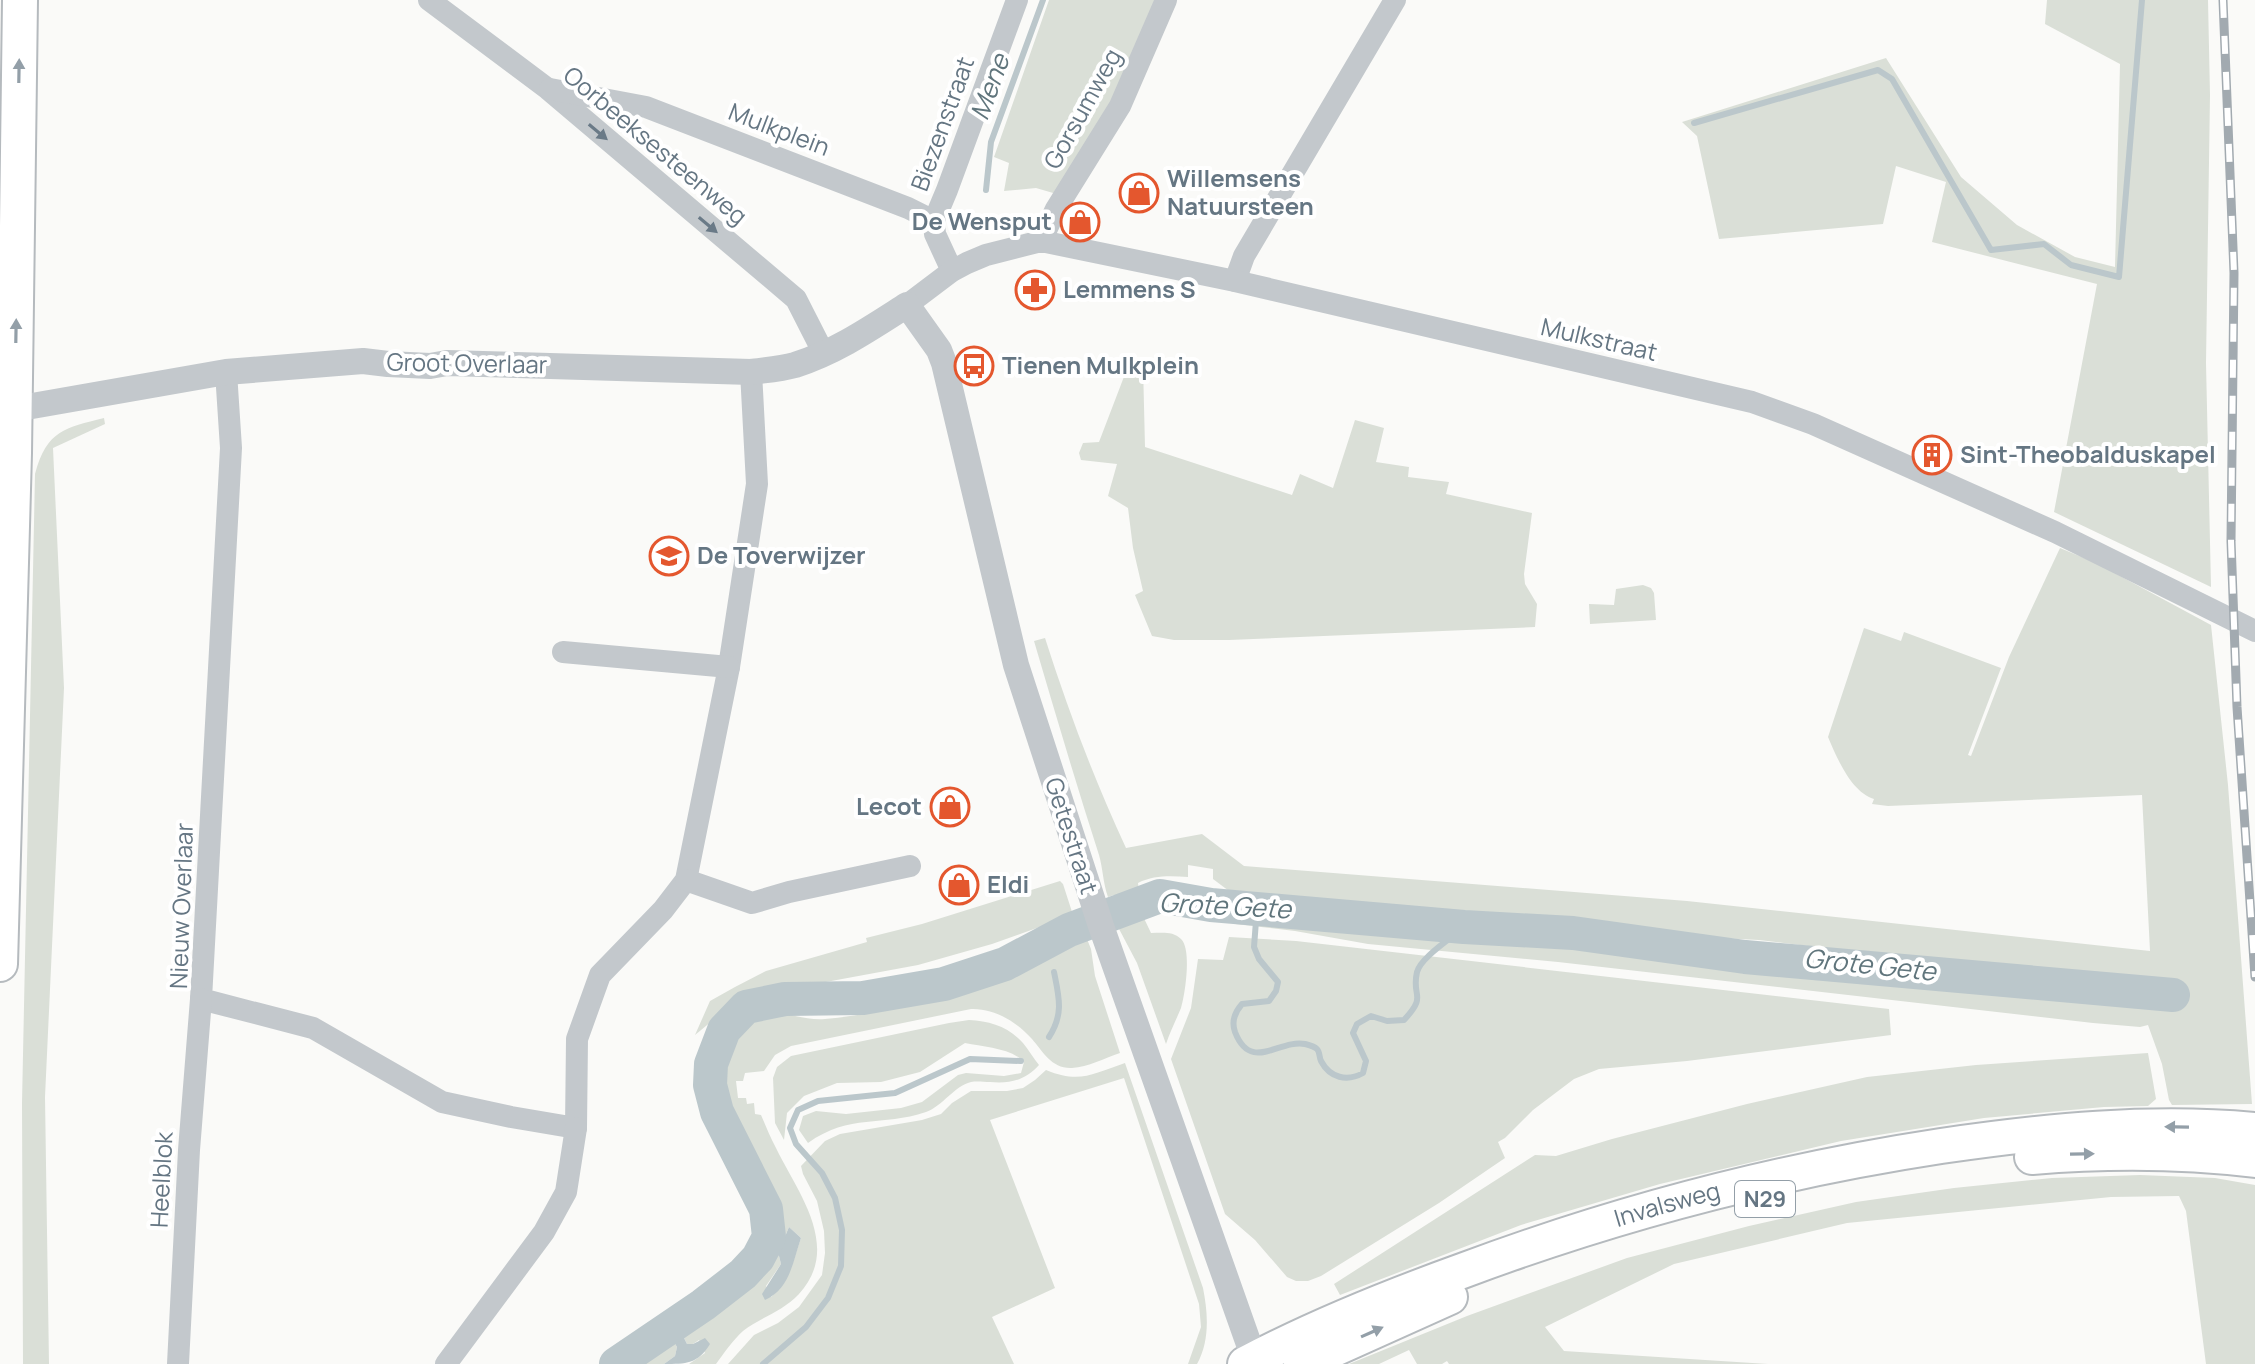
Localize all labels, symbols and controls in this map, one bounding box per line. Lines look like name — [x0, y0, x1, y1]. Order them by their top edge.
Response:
street label: Gorsumweg — [1035, 42, 1128, 174]
water label: Mene — [961, 47, 1018, 124]
street label: Biezenstraat — [902, 52, 981, 195]
one-way arrow — [13, 58, 25, 83]
street label: Oorbeeksesteenweg — [557, 58, 755, 232]
street label: Mulkplein — [724, 94, 835, 163]
one-way arrow — [588, 123, 608, 140]
place label: Willemsens Natuursteen — [1167, 161, 1314, 222]
shop icon: Willemsens Natuursteen — [1118, 172, 1160, 214]
shop icon: De Wensput — [1059, 201, 1101, 243]
place label: De Wensput — [912, 204, 1052, 237]
one-way arrow — [698, 216, 718, 233]
pharmacy icon: Lemmens S — [1014, 269, 1056, 311]
place label: Lemmens S — [1063, 272, 1196, 305]
street label: Mulkstraat — [1538, 309, 1661, 368]
one-way arrow — [10, 318, 23, 343]
street label: Groot Overlaar — [386, 345, 548, 380]
bus stop icon: Tienen Mulkplein — [953, 345, 995, 387]
place label: Tienen Mulkplein — [1002, 348, 1199, 381]
building icon: Sint-Theobalduskapel — [1911, 434, 1953, 476]
place label: Sint-Theobalduskapel — [1960, 437, 2216, 470]
school or university icon: De Toverwijzer — [648, 535, 690, 577]
place label: De Toverwijzer — [697, 538, 866, 571]
street label: Getestraat — [1038, 773, 1107, 898]
shop icon: Lecot — [929, 786, 971, 828]
place label: Lecot — [856, 789, 922, 822]
street label: Nieuw Overlaar — [161, 822, 200, 990]
shop icon: Eldi — [938, 864, 980, 906]
place label: Eldi — [987, 867, 1029, 900]
water label: Grote Gete — [1158, 884, 1294, 927]
water label: Grote Gete — [1803, 939, 1939, 989]
one-way arrow — [2164, 1120, 2189, 1133]
street label: Heelblok — [142, 1130, 180, 1229]
one-way arrow — [2070, 1148, 2095, 1160]
street label: Invalsweg — [1610, 1173, 1723, 1234]
road number: N29 — [1735, 1181, 1795, 1217]
one-way arrow — [1360, 1326, 1384, 1339]

